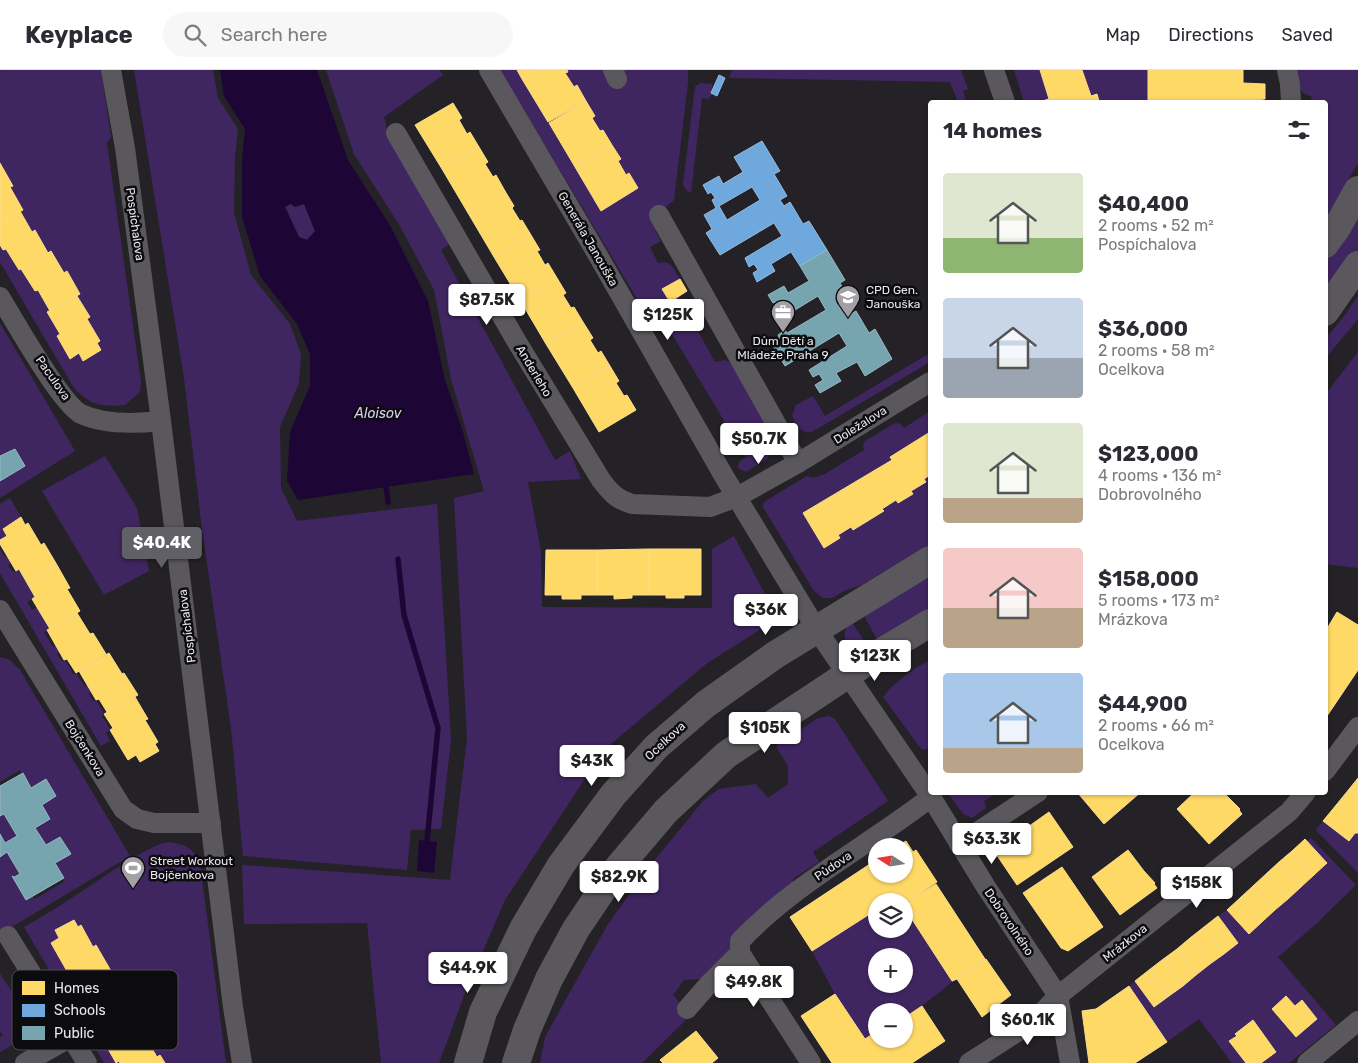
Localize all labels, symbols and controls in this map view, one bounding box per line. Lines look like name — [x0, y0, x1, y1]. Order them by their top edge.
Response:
search box — [163, 12, 513, 57]
text: Keyplace — [25, 21, 133, 49]
icon: search — [181, 21, 209, 49]
text: Search here — [221, 23, 327, 46]
text: Map — [1105, 24, 1140, 46]
text: Directions — [1168, 24, 1254, 46]
text: Saved — [1282, 24, 1333, 46]
icon: filters — [1285, 116, 1313, 144]
text: 14 homes — [943, 118, 1042, 143]
street label: Pospíchalova — [123, 186, 147, 262]
street label: Generála Janouška — [555, 189, 621, 289]
text: $40,400 — [1098, 191, 1189, 216]
icon: home — [983, 193, 1043, 253]
text: 2 rooms · 52 m² — [1098, 216, 1214, 235]
text: Pospíchalova — [1098, 235, 1196, 254]
place label: CPD Gen. Janouška — [866, 283, 920, 311]
pin: $87.5K — [446, 284, 528, 326]
school or university icon: CPD Gen. Janouška — [835, 284, 861, 318]
text: $87.5K — [459, 290, 515, 309]
pin: $125K — [633, 298, 703, 341]
office icon: Dům Dětí a Mládeže Praha 9 — [770, 299, 796, 333]
text: $125K — [643, 305, 693, 324]
text: $36,000 — [1098, 316, 1188, 341]
icon: home — [983, 318, 1043, 378]
place label: Dům Dětí a Mládeže Praha 9 — [737, 334, 829, 362]
text: 2 rooms · 58 m² — [1098, 341, 1214, 360]
street label: Anderleho — [513, 343, 555, 399]
street label: Paculova — [33, 353, 73, 403]
text: Ocelkova — [1098, 360, 1165, 379]
street label: Doležalova — [831, 403, 889, 447]
water label: Aloisov — [354, 405, 402, 422]
pin: $50.7K — [718, 422, 800, 465]
text: $50.7K — [731, 429, 787, 448]
text: $123,000 — [1098, 441, 1198, 466]
icon: home — [983, 443, 1043, 503]
text: 4 rooms · 136 m² — [1098, 466, 1221, 485]
text: Dobrovolného — [1098, 485, 1202, 504]
pin: $40.4K — [121, 526, 203, 569]
text: $40.4K — [133, 533, 191, 552]
text: $158,000 — [1098, 566, 1199, 591]
icon: home — [983, 568, 1043, 628]
street label: Pospíchalova — [176, 588, 198, 664]
text: 5 rooms · 173 m² — [1098, 591, 1220, 610]
pin: $36K — [736, 594, 796, 636]
text: $36K — [745, 600, 787, 619]
text: Mrázkova — [1098, 610, 1168, 629]
pin: $123K — [840, 640, 910, 682]
text: $123K — [850, 646, 900, 665]
text: $44,900 — [1098, 691, 1188, 716]
icon: home — [983, 693, 1043, 753]
pin: $105K — [730, 712, 800, 754]
text: 2 rooms · 66 m² — [1098, 716, 1214, 735]
street label: Bojčenkova — [62, 717, 108, 779]
text: $105K — [740, 718, 790, 737]
street label: Ocelkova — [642, 719, 688, 763]
text: Ocelkova — [1098, 735, 1165, 754]
pin: $43K — [562, 744, 622, 787]
text: $43K — [571, 751, 613, 770]
pin: $63.3K — [951, 822, 1033, 865]
text: $63.3K — [963, 829, 1021, 848]
north arrow — [868, 838, 912, 882]
map controls — [868, 838, 913, 1048]
street label: Půdova — [812, 849, 854, 883]
place label: Street Workout Bojčenkova — [150, 854, 233, 882]
sports icon: Street Workout Bojčenkova — [120, 855, 146, 889]
pin: $82.9K — [578, 860, 660, 903]
pin: $158K — [1162, 866, 1232, 909]
text: $82.9K — [591, 867, 647, 886]
text: $158K — [1172, 873, 1222, 892]
street label: Dobrovolného — [981, 886, 1037, 958]
button: layers — [868, 893, 913, 938]
street label: Mrázkova — [1100, 921, 1150, 965]
button: + — [868, 948, 913, 993]
pin: $44.9K — [427, 952, 509, 994]
text: $44.9K — [439, 958, 497, 977]
pin: $49.8K — [713, 966, 795, 1008]
legend — [12, 970, 178, 1050]
text: $49.8K — [726, 972, 782, 991]
text: Homes — [54, 980, 99, 997]
text: Schools — [54, 1002, 106, 1019]
button: − — [868, 1003, 913, 1048]
pin: $60.1K — [987, 1004, 1069, 1046]
text: $60.1K — [1001, 1010, 1055, 1029]
text: Public — [54, 1025, 95, 1042]

